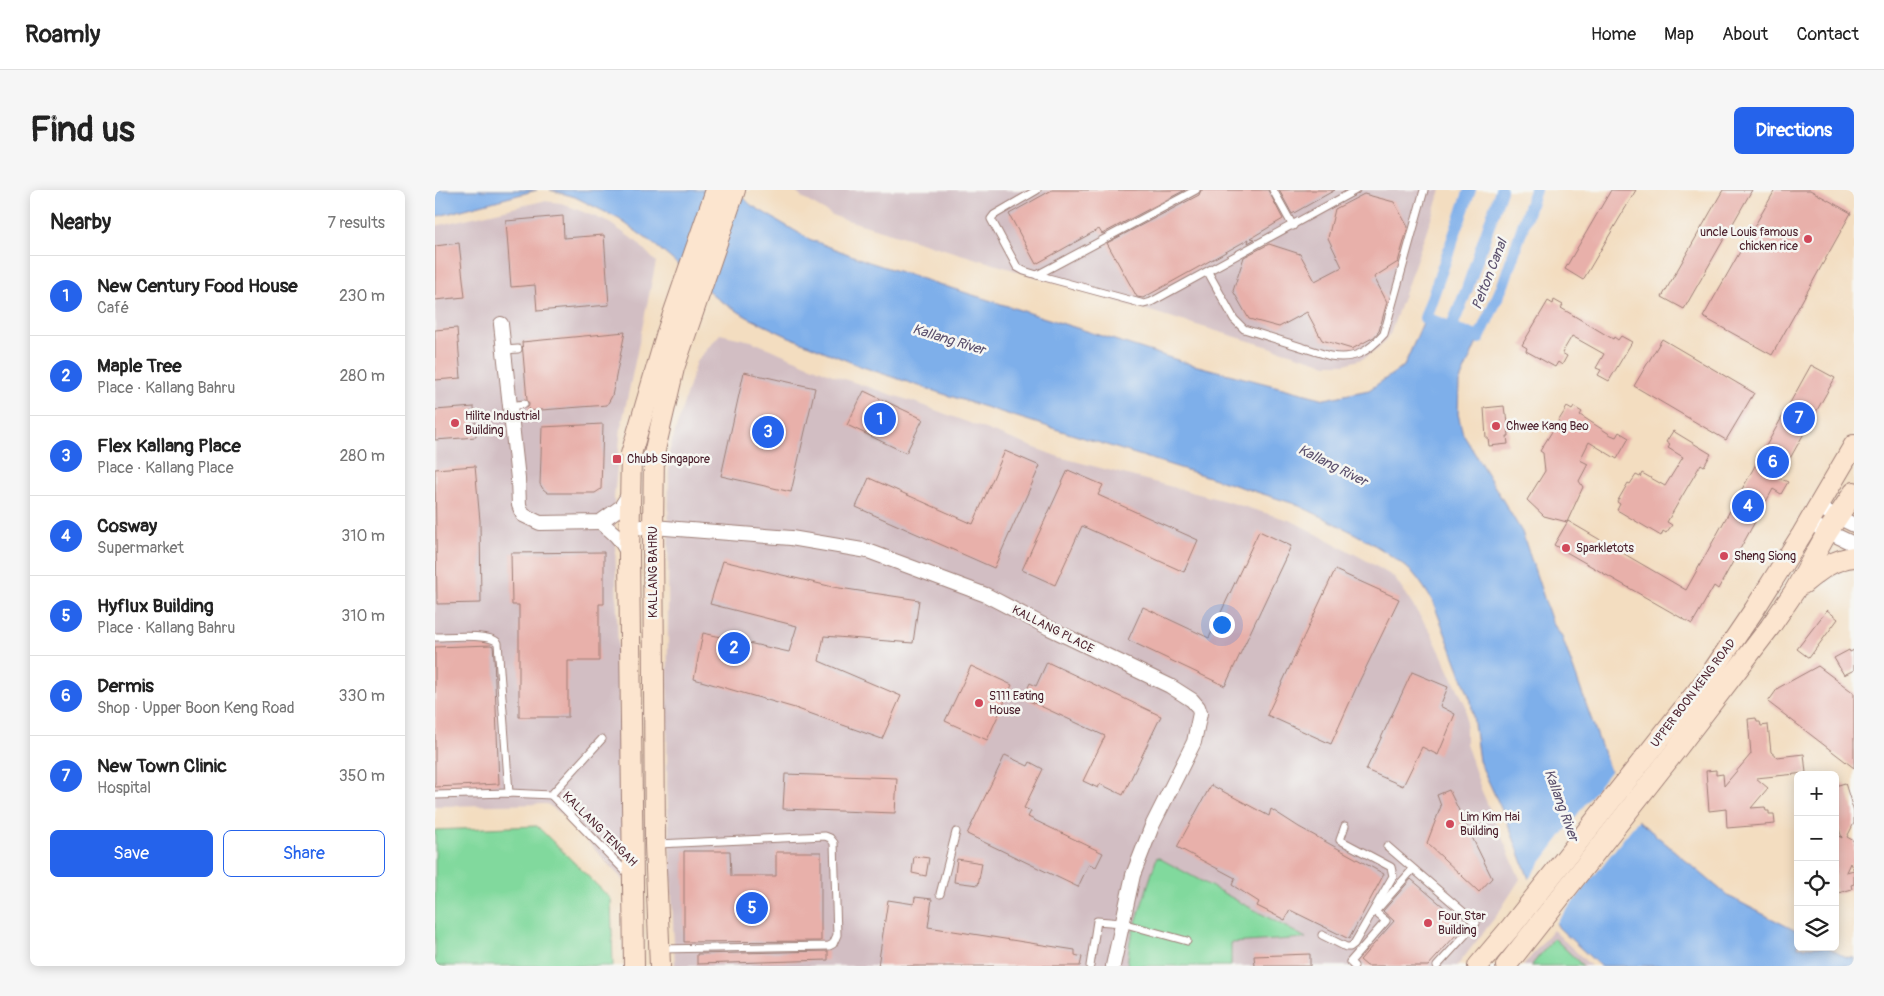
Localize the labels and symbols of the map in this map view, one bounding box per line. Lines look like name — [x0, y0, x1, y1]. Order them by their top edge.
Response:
place label: uncle Louis famous chicken rice — [1700, 225, 1799, 254]
marker: uncle Louis famous chicken rice — [1802, 233, 1814, 245]
water label: Pelton Canal — [1468, 235, 1511, 312]
water label: Kallang River — [911, 320, 989, 359]
pin: 7 — [1783, 399, 1815, 437]
pin: 1 — [864, 400, 896, 438]
place label: Hilite Industrial Building — [465, 409, 540, 438]
pin: 3 — [752, 413, 784, 451]
marker: Hilite Industrial Building — [449, 417, 461, 429]
place label: Chwee Kang Beo — [1506, 419, 1589, 434]
marker: Chwee Kang Beo — [1490, 420, 1502, 432]
water label: Kallang River — [1296, 441, 1372, 491]
pin: 6 — [1757, 443, 1789, 481]
place label: Chubb Singapore — [627, 452, 710, 467]
marker: Chubb Singapore — [611, 453, 623, 465]
pin: 4 — [1732, 487, 1764, 525]
street label: KALLANG BAHRU — [646, 526, 661, 618]
place label: Sparkletots — [1576, 541, 1634, 556]
marker: Sparkletots — [1560, 542, 1572, 554]
place label: Sheng Siong — [1734, 549, 1796, 564]
marker: Sheng Siong — [1718, 550, 1730, 562]
street label: KALLANG PLACE — [1009, 602, 1096, 657]
your location — [1209, 612, 1235, 638]
pin: 2 — [718, 629, 750, 667]
street label: UPPER BOON KENG ROAD — [1648, 636, 1739, 751]
place label: S111 Eating House — [989, 689, 1044, 718]
marker: S111 Eating House — [973, 697, 985, 709]
water label: Kallang River — [1541, 767, 1583, 845]
street label: KALLANG TENGAH — [559, 789, 640, 870]
place label: Lim Kim Hai Building — [1460, 810, 1520, 839]
marker: Lim Kim Hai Building — [1444, 818, 1456, 830]
pin: 5 — [736, 889, 768, 927]
place label: Four Star Building — [1438, 909, 1486, 938]
marker: Four Star Building — [1422, 917, 1434, 929]

